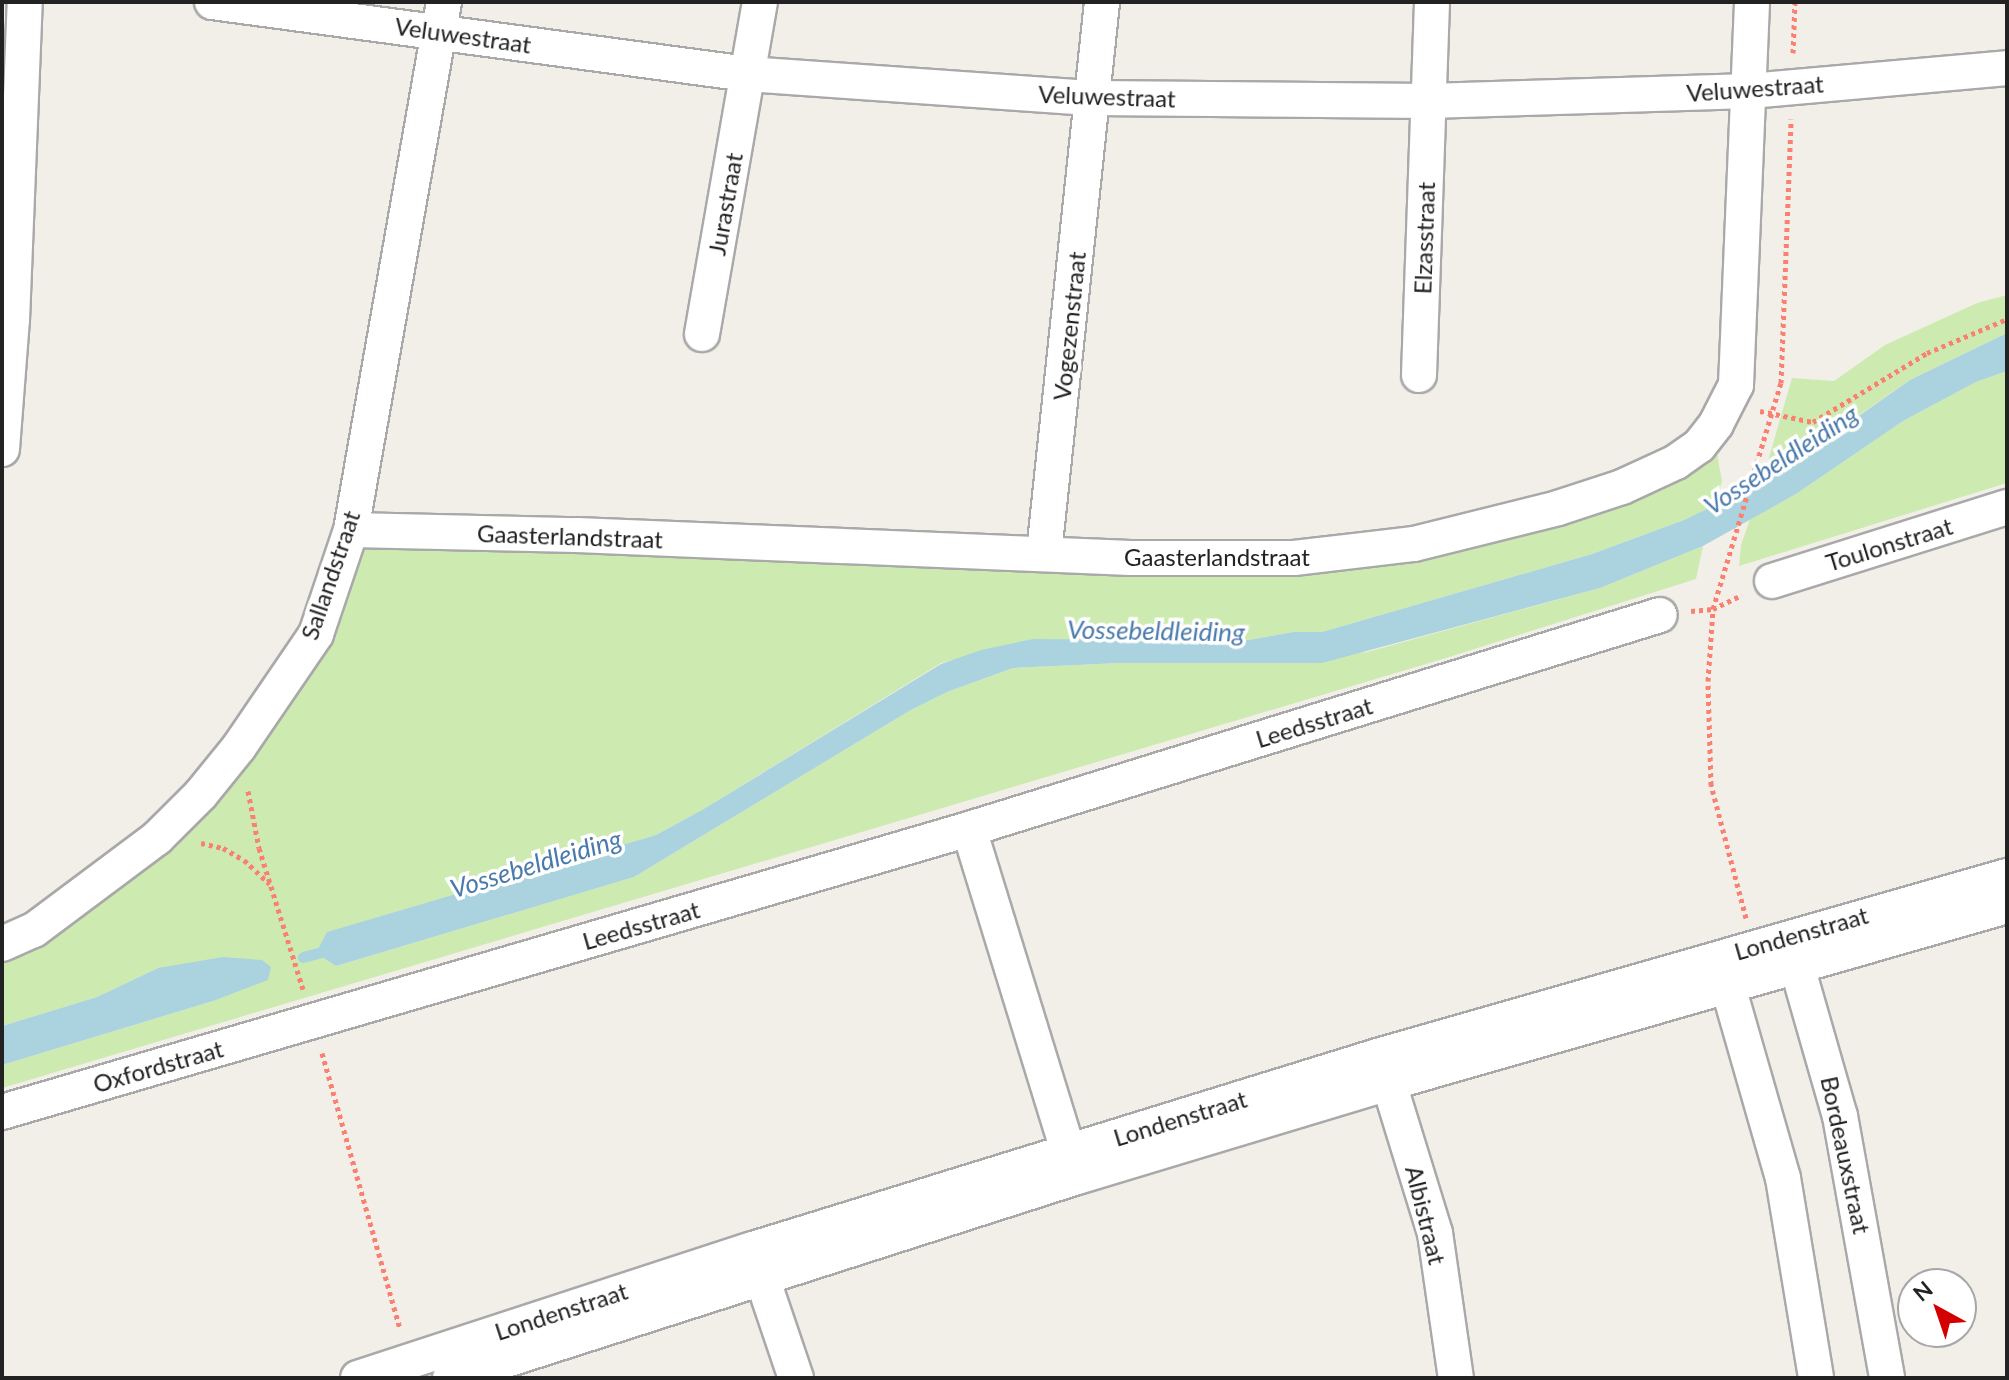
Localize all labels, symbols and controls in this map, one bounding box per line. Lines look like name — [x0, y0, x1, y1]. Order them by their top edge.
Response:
street label: Veluwestraat — [393, 11, 533, 59]
street label: Veluwestraat — [1685, 69, 1825, 107]
street label: Veluwestraat — [1038, 79, 1176, 113]
street label: Jurastraat — [702, 151, 748, 257]
street label: Elzasstraat — [1408, 181, 1440, 295]
street label: Vogezenstraat — [1047, 250, 1091, 402]
water label: Vossebeldleiding — [1698, 399, 1864, 521]
street label: Sallandstraat — [294, 507, 366, 643]
street label: Toulonstraat — [1822, 511, 1956, 577]
street label: Gaasterlandstraat — [477, 518, 663, 554]
street label: Gaasterlandstraat — [1124, 543, 1310, 571]
water label: Vossebeldleiding — [1067, 614, 1245, 648]
street label: Leedsstraat — [1252, 691, 1376, 753]
water label: Vossebeldleiding — [447, 823, 625, 905]
street label: Leedsstraat — [579, 895, 703, 955]
street label: Londenstraat — [1731, 900, 1871, 966]
street label: Oxfordstraat — [90, 1034, 226, 1098]
street label: Bordeauxstraat — [1815, 1074, 1877, 1236]
street label: Londenstraat — [1110, 1084, 1250, 1152]
street label: Albistraat — [1400, 1163, 1452, 1267]
north arrow — [1897, 1268, 1977, 1348]
text: N — [1907, 1275, 1938, 1307]
street label: Londenstraat — [491, 1276, 631, 1346]

